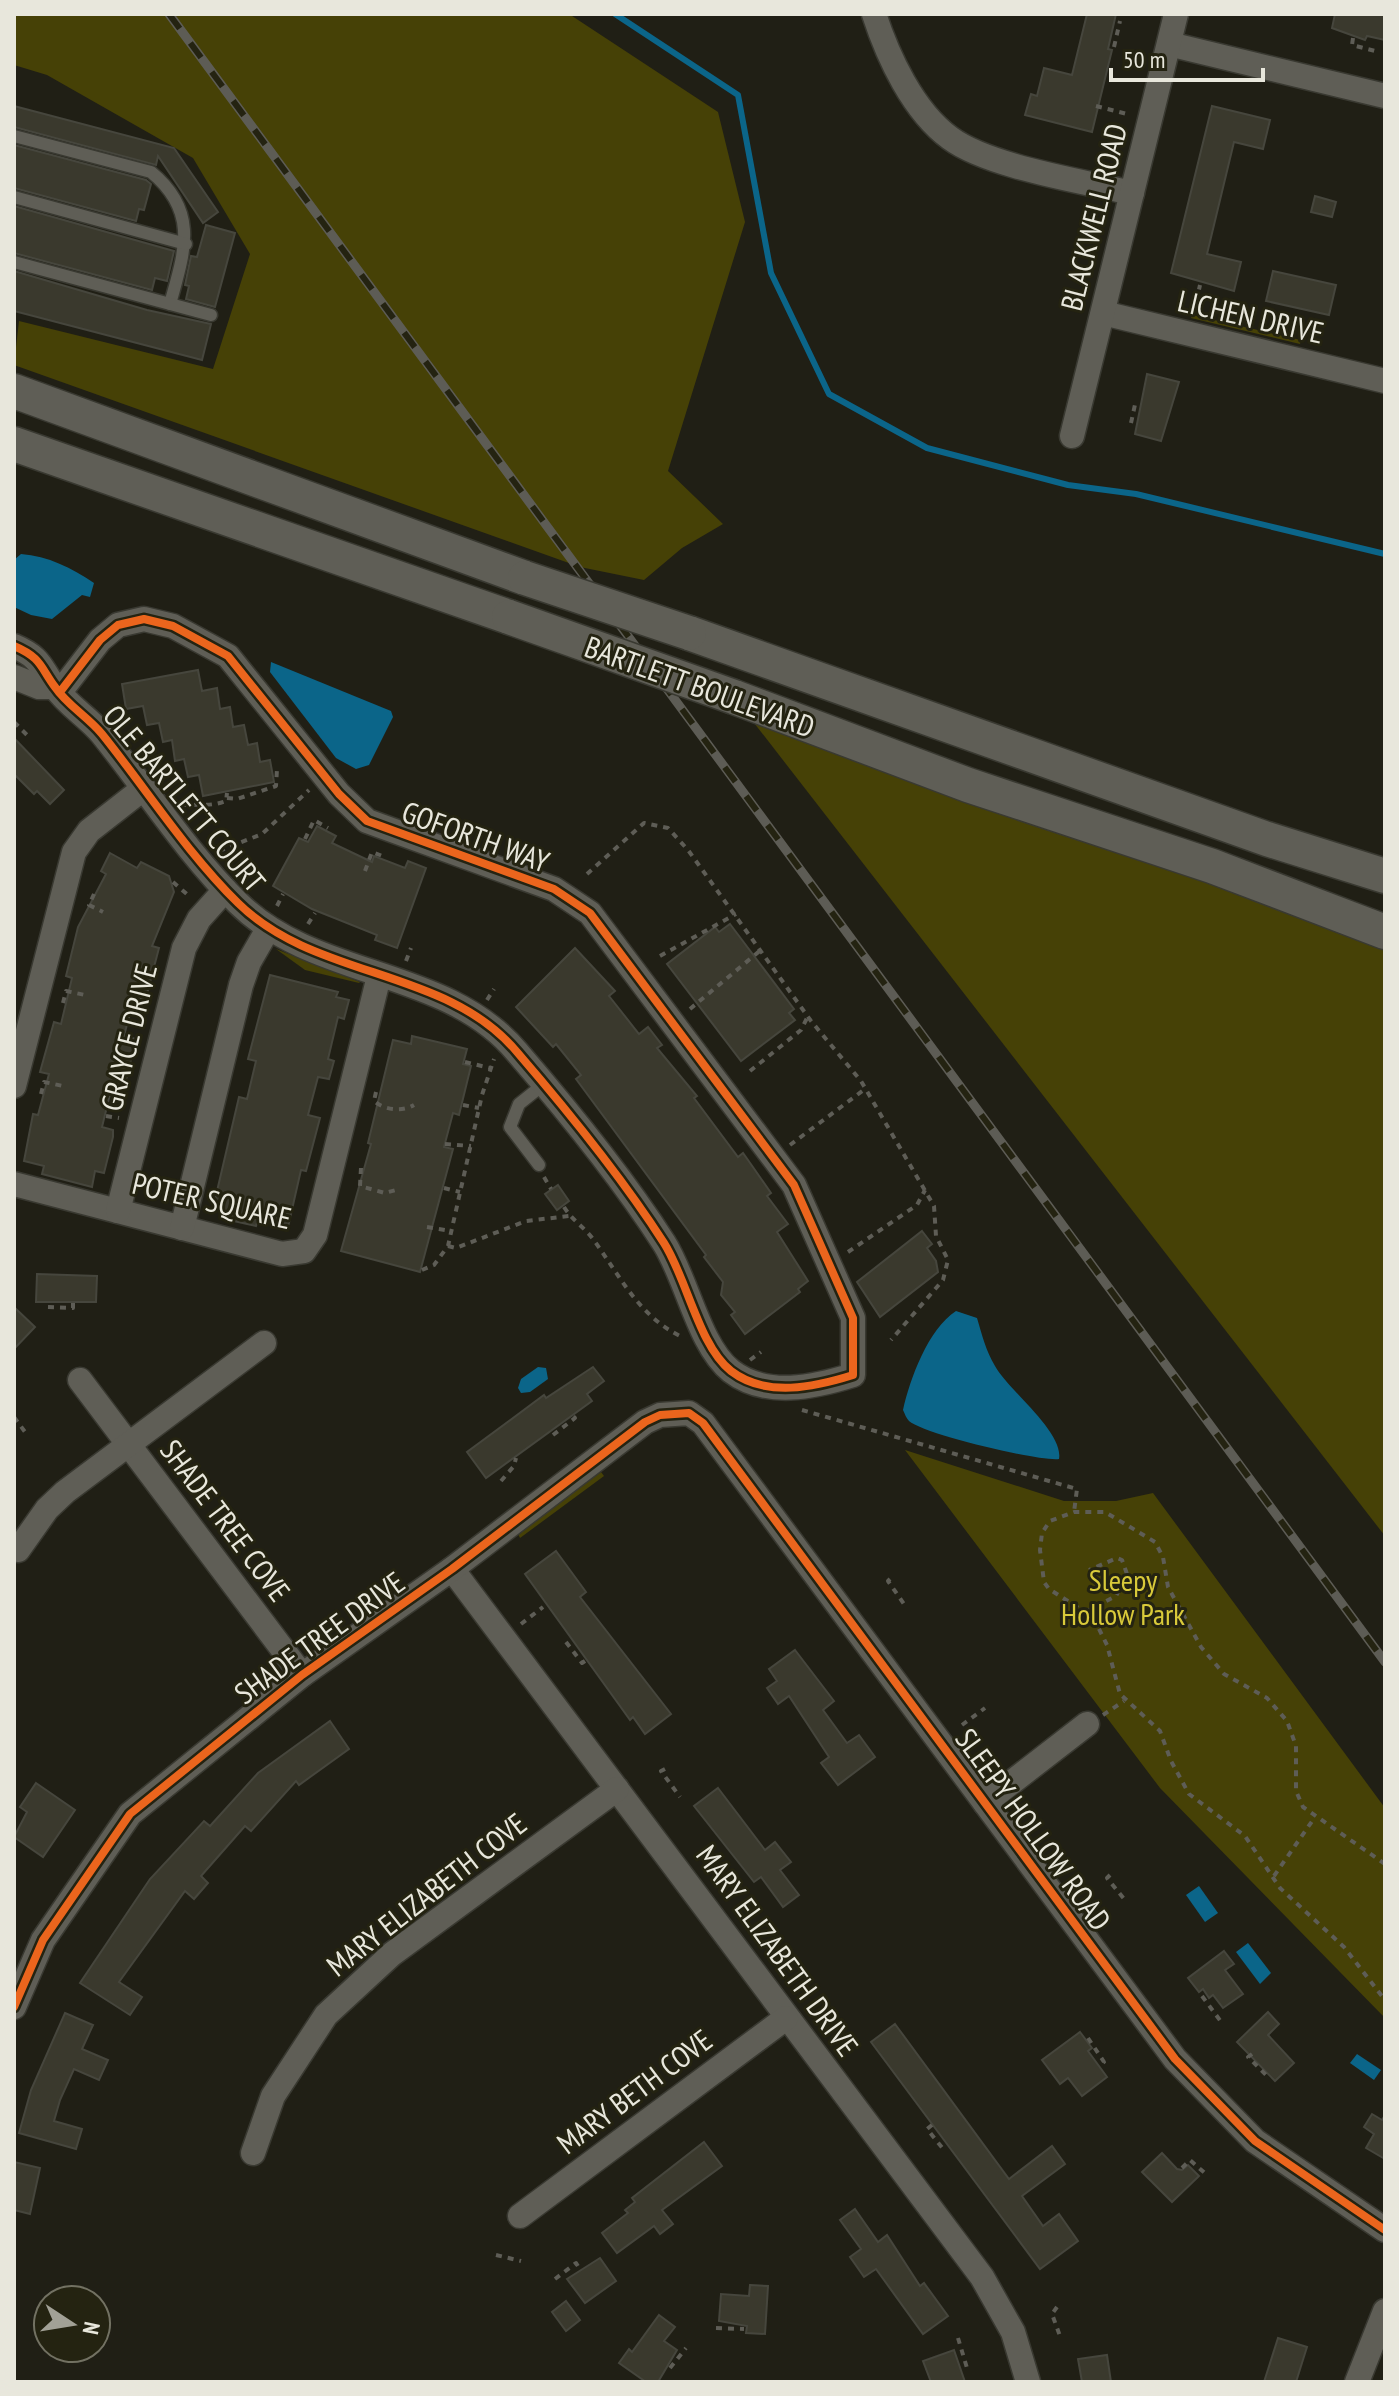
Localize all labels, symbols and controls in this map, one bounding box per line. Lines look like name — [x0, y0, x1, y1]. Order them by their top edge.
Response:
scale bar — [1111, 32, 1263, 82]
text: 50 m — [1123, 44, 1165, 75]
street label: BLACKWELL ROAD — [1051, 120, 1135, 314]
street label: LICHEN DRIVE — [1174, 280, 1328, 352]
street label: BARTLETT BOULEVARD — [580, 626, 820, 746]
street label: OLE BARTLETT COURT — [95, 696, 275, 900]
street label: GOFORTH WAY — [397, 791, 555, 881]
street label: GRAYCE DRIVE — [91, 959, 165, 1115]
street label: POTER SQUARE — [129, 1163, 295, 1237]
street label: SHADE TREE COVE — [152, 1431, 300, 1609]
park label: Sleepy Hollow Park — [1061, 1560, 1185, 1633]
street label: SHADE TREE DRIVE — [226, 1562, 412, 1712]
street label: SLEEPY HOLLOW ROAD — [948, 1720, 1120, 1938]
street label: MARY ELIZABETH COVE — [318, 1804, 534, 1984]
street label: MARY ELIZABETH DRIVE — [688, 1837, 868, 2063]
street label: MARY BETH COVE — [549, 2020, 719, 2162]
north arrow — [32, 2284, 112, 2364]
text: N — [77, 2319, 106, 2337]

